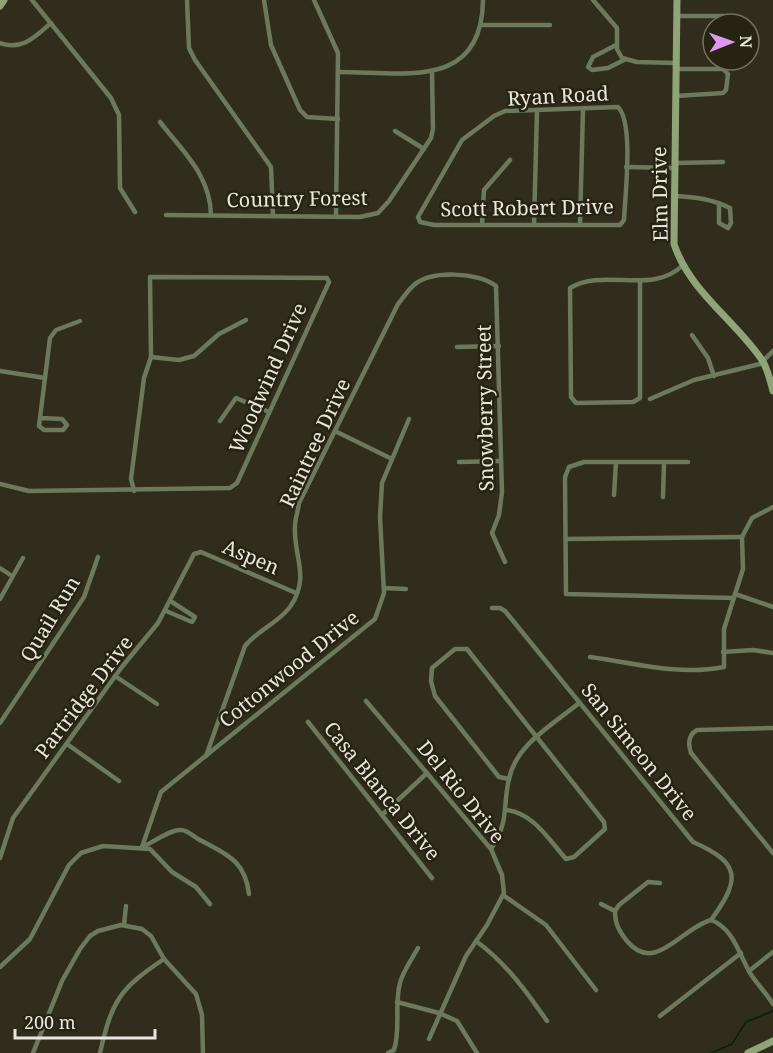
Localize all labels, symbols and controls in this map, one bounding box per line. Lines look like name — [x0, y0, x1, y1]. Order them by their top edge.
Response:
north arrow — [701, 12, 761, 72]
text: N — [735, 35, 757, 49]
street label: Ryan Road — [507, 79, 609, 112]
street label: Elm Drive — [645, 146, 674, 242]
street label: Country Forest — [226, 184, 368, 213]
street label: Scott Robert Drive — [440, 192, 614, 223]
street label: Woodwind Drive — [222, 298, 313, 457]
street label: Snowberry Street — [470, 324, 499, 492]
street label: Raintree Drive — [273, 374, 356, 512]
street label: Aspen — [219, 533, 284, 581]
street label: Quail Run — [13, 571, 86, 667]
street label: Cottonwood Drive — [213, 604, 364, 733]
street label: Partridge Drive — [29, 630, 139, 764]
street label: San Simeon Drive — [576, 677, 703, 826]
street label: Casa Blanca Drive — [318, 716, 447, 866]
street label: Del Rio Drive — [411, 734, 511, 849]
scale bar — [15, 1002, 154, 1040]
text: 200 m — [24, 1010, 76, 1034]

